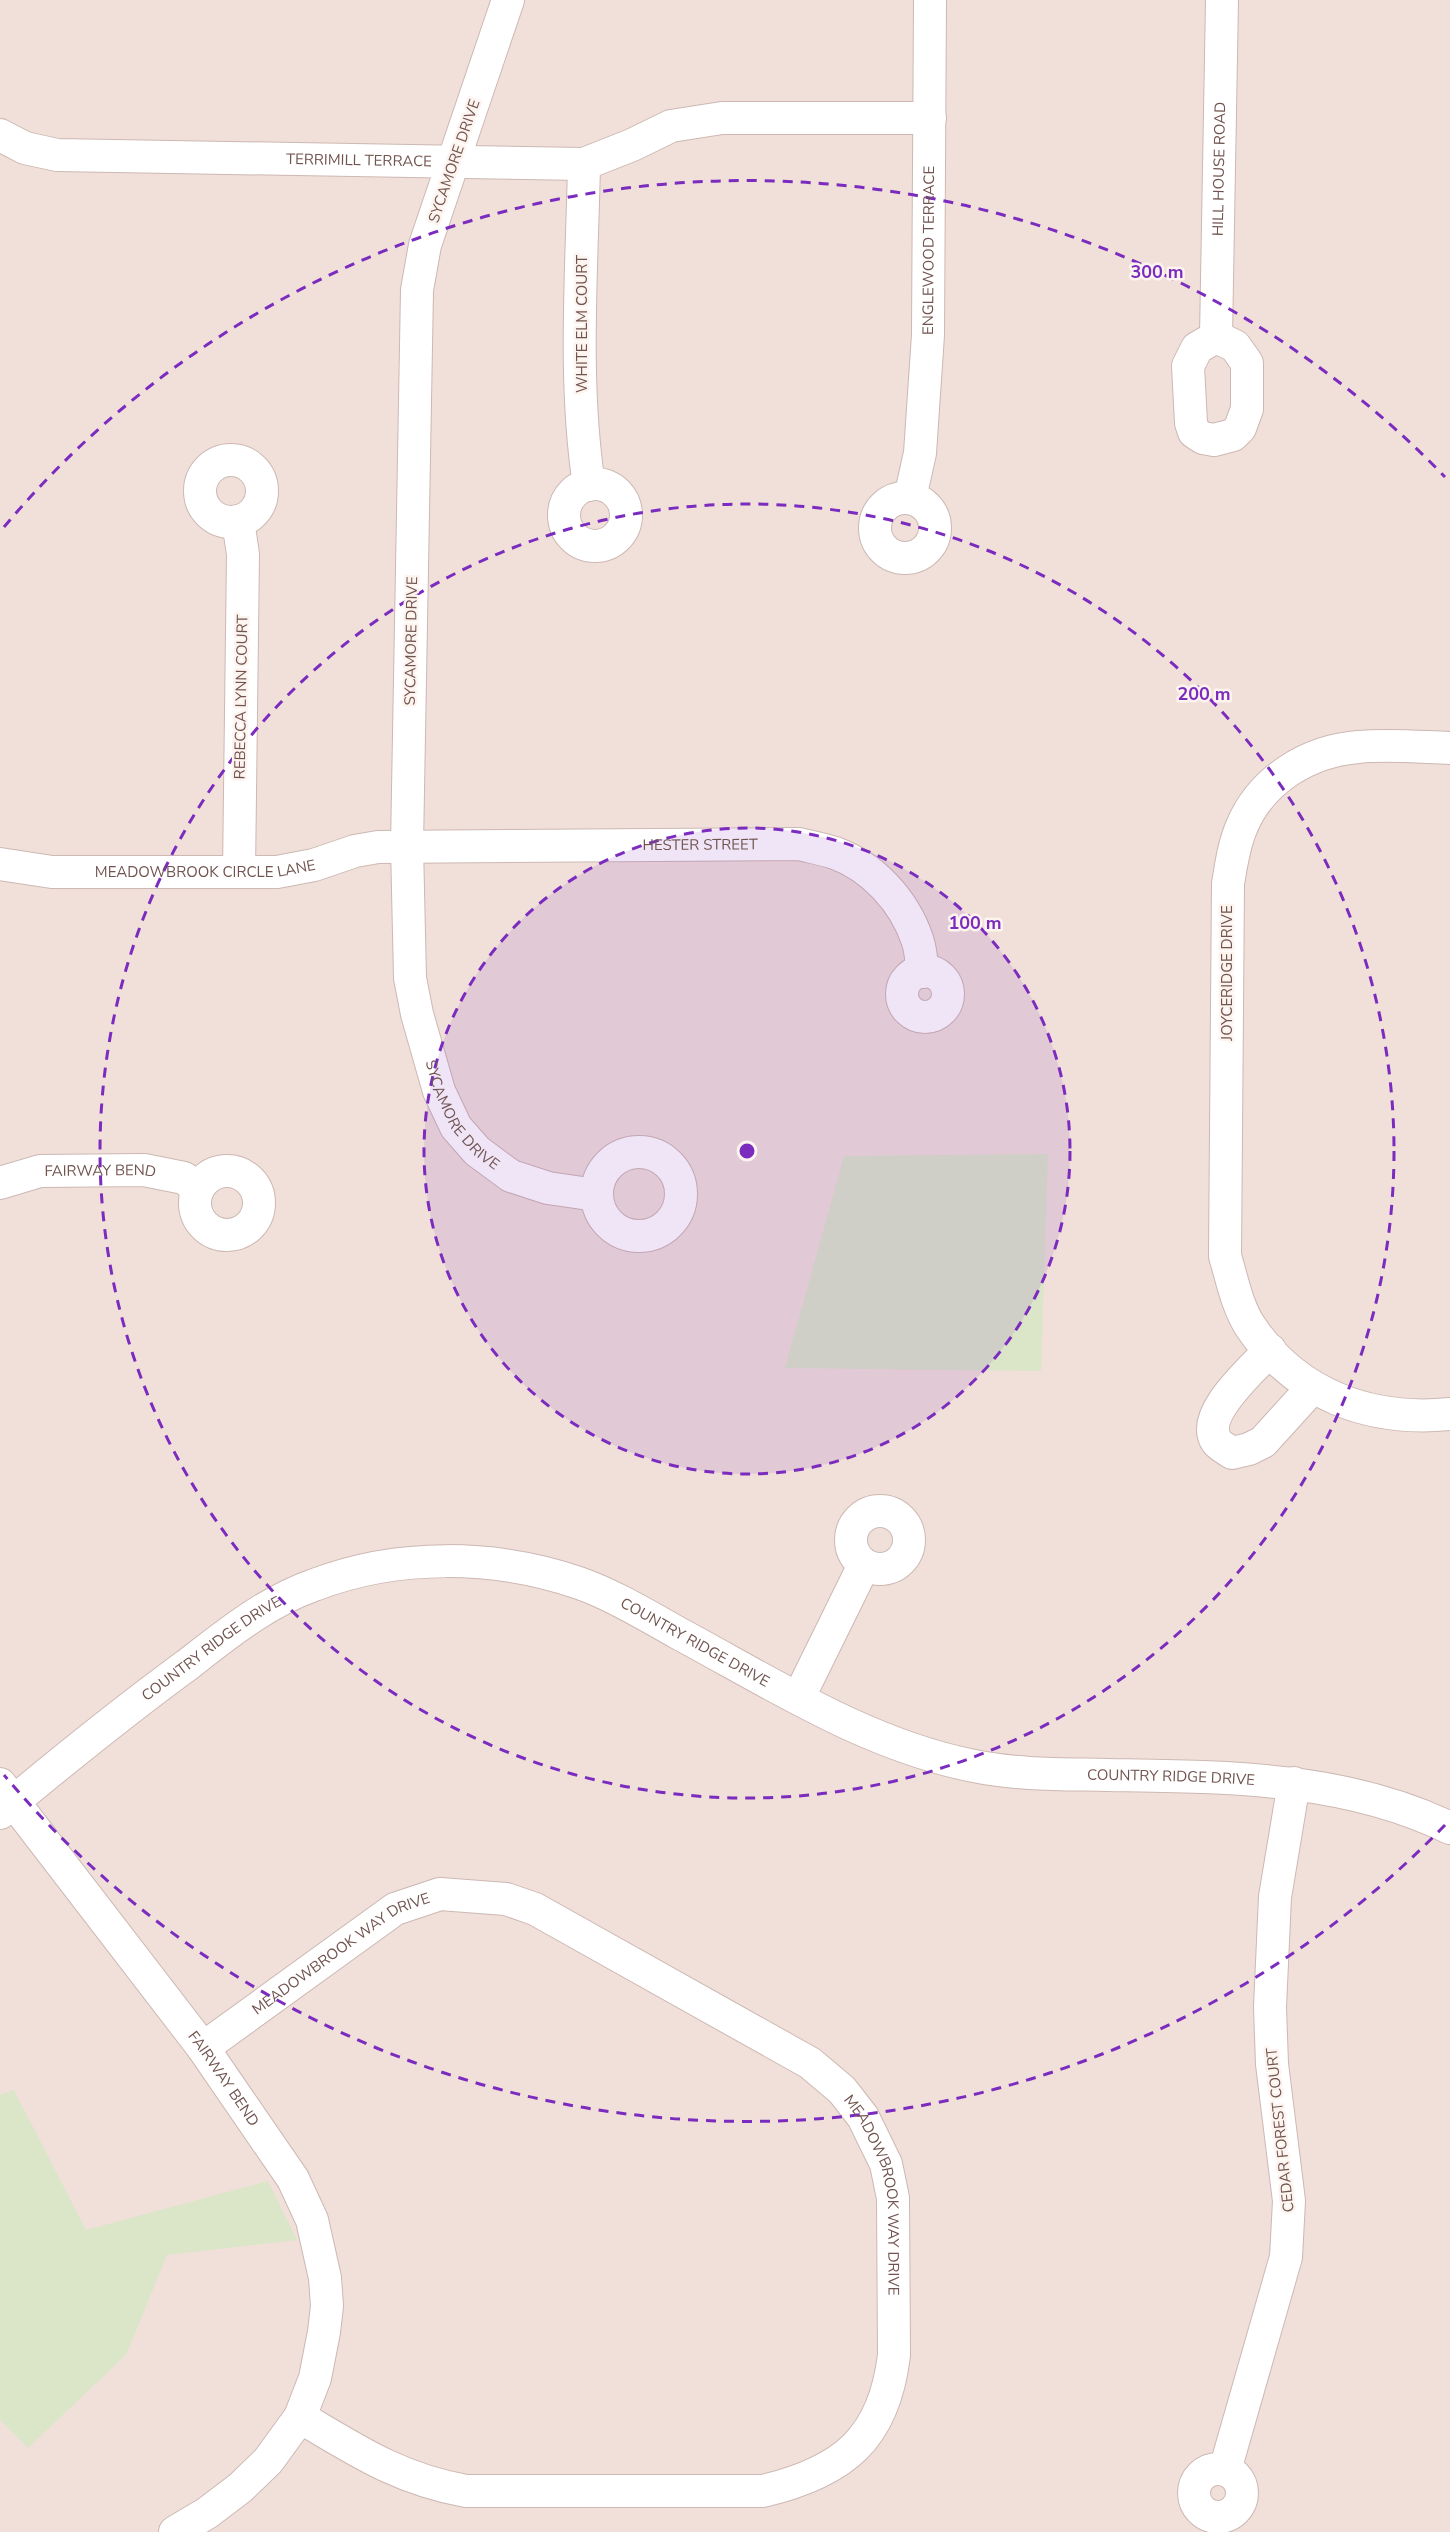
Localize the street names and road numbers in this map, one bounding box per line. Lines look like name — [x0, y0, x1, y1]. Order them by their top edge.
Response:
street label: SYCAMORE DRIVE — [424, 97, 484, 225]
street label: HILL HOUSE ROAD — [1208, 102, 1230, 236]
street label: TERRIMILL TERRACE — [286, 149, 432, 171]
street label: ENGLEWOOD TERRACE — [918, 166, 939, 335]
street label: WHITE ELM COURT — [572, 255, 592, 393]
street label: SYCAMORE DRIVE — [400, 576, 422, 706]
street label: REBECCA LYNN COURT — [230, 615, 252, 779]
street label: HESTER STREET — [642, 834, 758, 855]
street label: MEADOWBROOK CIRCLE LANE — [95, 855, 317, 882]
street label: JOYCERIDGE DRIVE — [1217, 905, 1237, 1042]
street label: SYCAMORE DRIVE — [421, 1058, 504, 1174]
street label: FAIRWAY BEND — [44, 1160, 158, 1182]
street label: COUNTRY RIDGE DRIVE — [137, 1591, 285, 1706]
street label: COUNTRY RIDGE DRIVE — [617, 1593, 773, 1692]
street label: COUNTRY RIDGE DRIVE — [1087, 1765, 1256, 1790]
street label: MEADOWBROOK WAY DRIVE — [248, 1888, 432, 2019]
street label: FAIRWAY BEND — [184, 2027, 264, 2130]
street label: CEDAR FOREST COURT — [1261, 2047, 1299, 2213]
street label: MEADOWBROOK WAY DRIVE — [839, 2091, 904, 2296]

